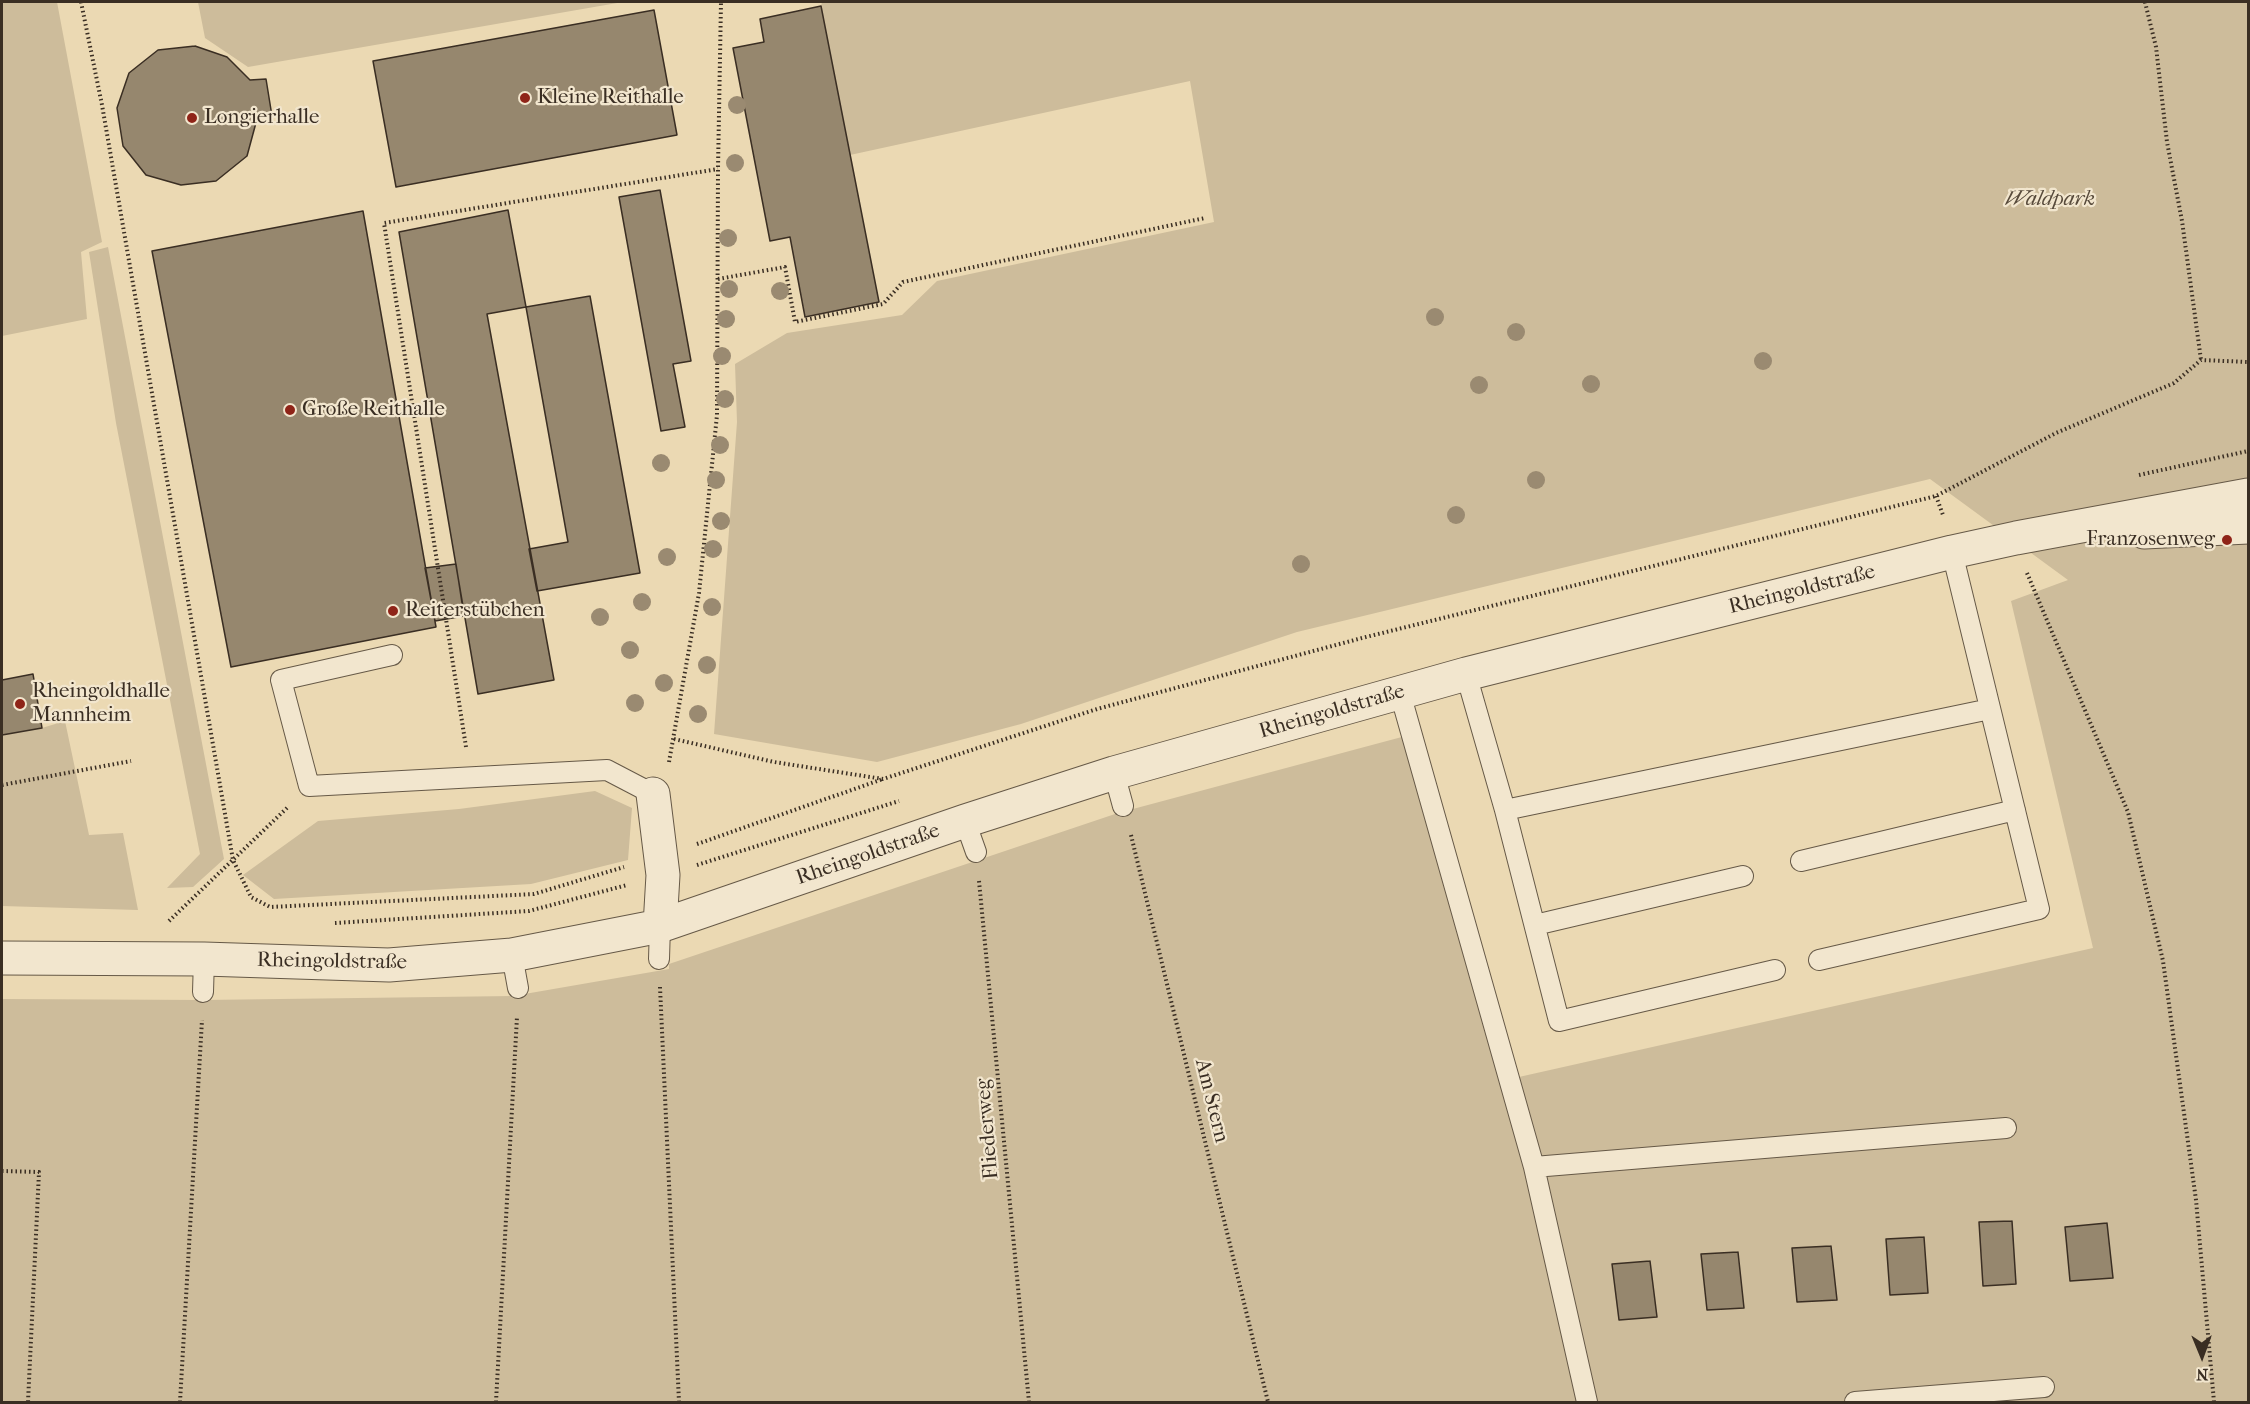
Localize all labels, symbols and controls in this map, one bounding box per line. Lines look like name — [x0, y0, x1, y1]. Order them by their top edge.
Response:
place label: Kleine Reithalle — [537, 85, 684, 111]
marker: Kleine Reithalle — [518, 91, 532, 105]
place label: Longierhalle — [204, 105, 319, 131]
marker: Longierhalle — [185, 111, 199, 125]
park label: Waldpark — [2005, 187, 2095, 213]
place label: Große Reithalle — [302, 397, 445, 423]
marker: Große Reithalle — [283, 403, 297, 417]
place label: Franzosenweg — [2086, 527, 2215, 553]
marker: Franzosenweg — [2220, 533, 2234, 547]
street label: Rheingoldstraße — [1726, 560, 1878, 620]
place label: Reiterstübchen — [405, 598, 545, 624]
marker: Reiterstübchen — [386, 604, 400, 618]
place label: Rheingoldhalle Mannheim — [32, 679, 170, 729]
street label: Rheingoldstraße — [1256, 679, 1408, 745]
marker: Rheingoldhalle Mannheim — [13, 697, 27, 711]
street label: Rheingoldstraße — [793, 819, 943, 891]
street label: Rheingoldstraße — [257, 948, 407, 976]
street label: Am Stern — [1188, 1057, 1234, 1145]
street label: Fliederweg — [971, 1077, 1005, 1181]
north arrow — [2172, 1326, 2232, 1386]
text: N — [2196, 1365, 2209, 1384]

